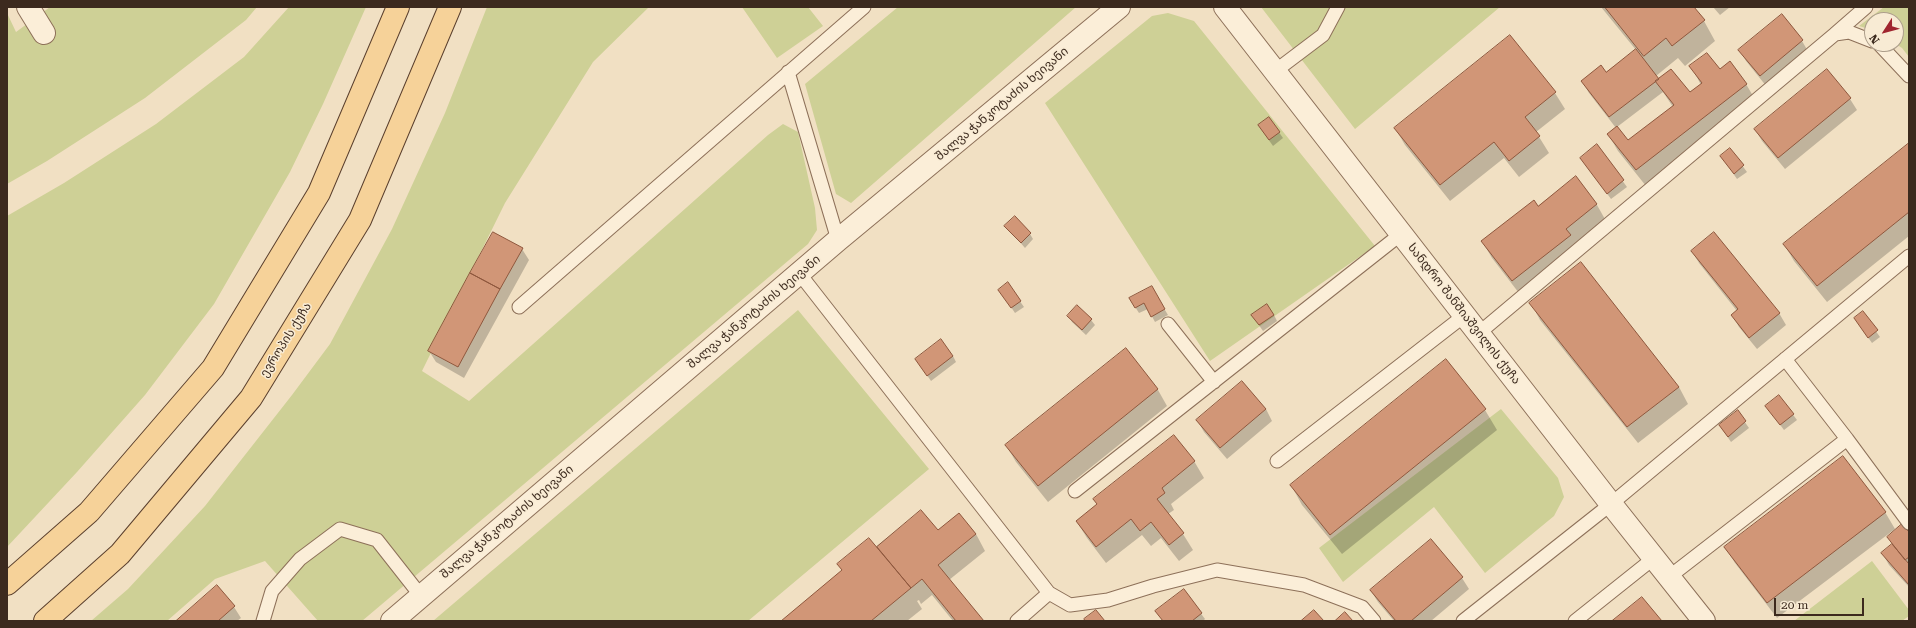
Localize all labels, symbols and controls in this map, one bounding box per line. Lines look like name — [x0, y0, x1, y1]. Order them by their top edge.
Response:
north arrow — [1864, 12, 1904, 52]
text: N — [1867, 32, 1882, 46]
street label: შალვა ჭანკოტაძის ხეივანი — [933, 44, 1071, 164]
street label: სანდრო შანშიაშვილის ქუჩა — [1404, 241, 1524, 387]
street label: შალვა ჭანკოტაძის ხეივანი — [685, 252, 823, 372]
street label: ევროპის ქუჩა — [257, 300, 315, 380]
street label: შალვა ჭანკოტაძის ხეივანი — [438, 462, 576, 582]
scale bar — [1776, 590, 1866, 616]
text: 20 m — [1781, 598, 1808, 612]

